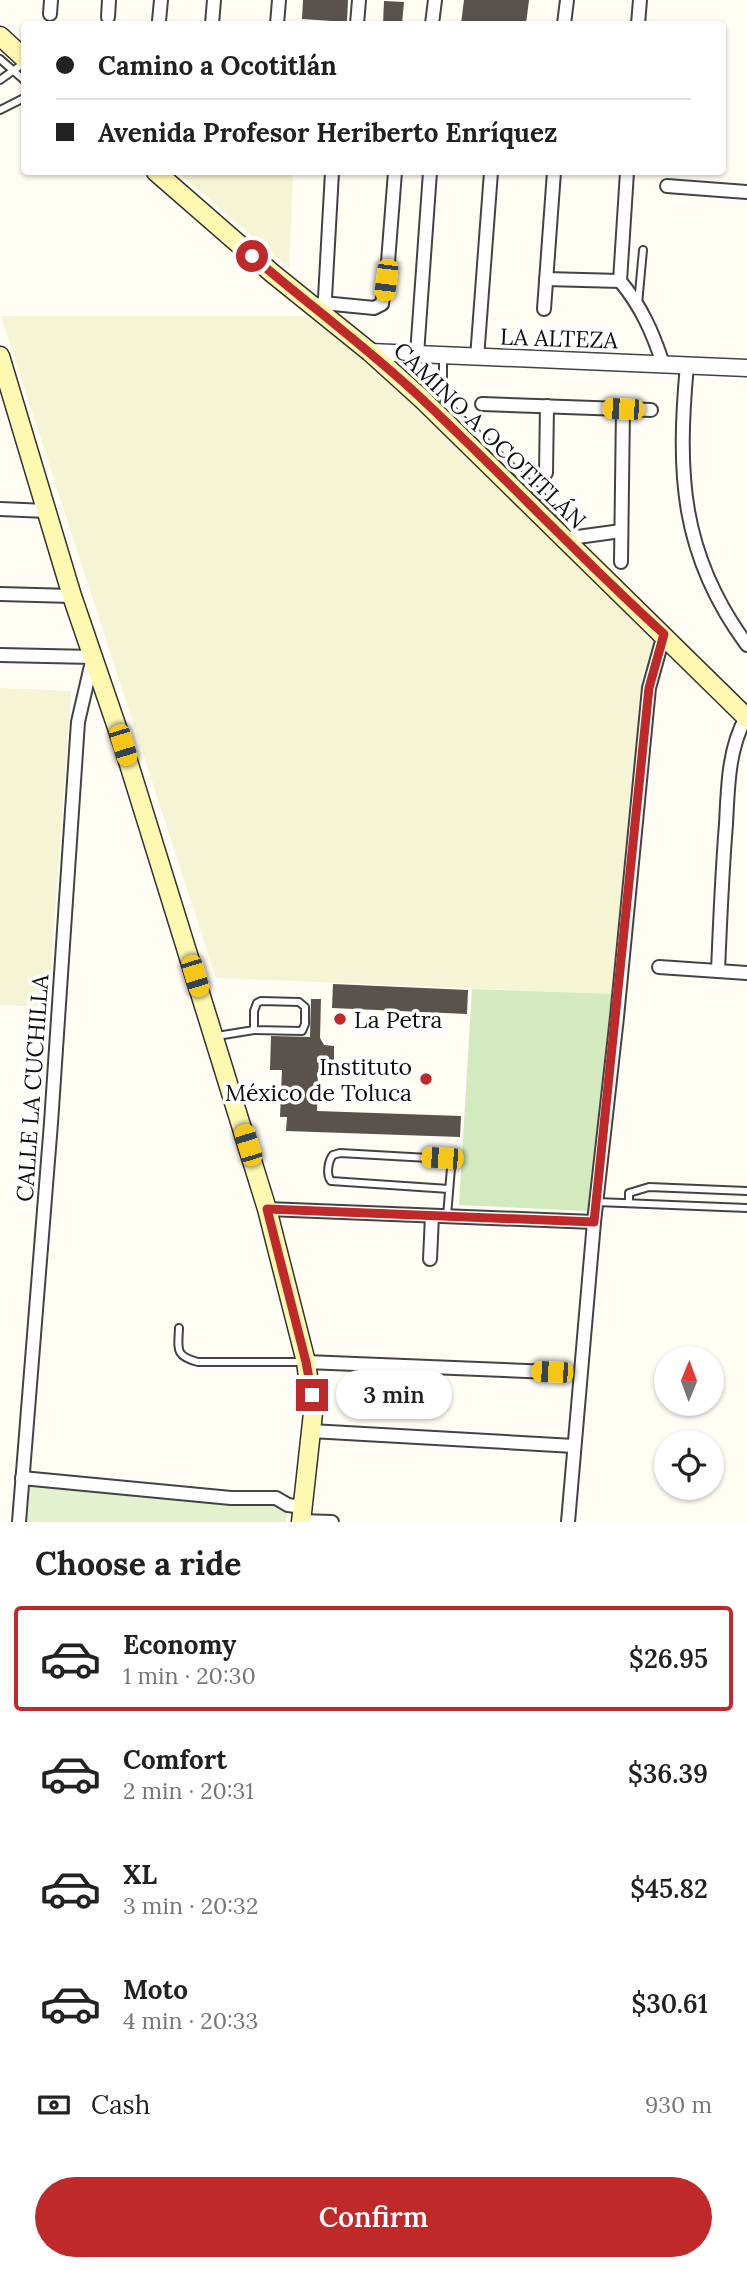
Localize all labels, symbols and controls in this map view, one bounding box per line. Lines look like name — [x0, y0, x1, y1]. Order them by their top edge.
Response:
text: Camino a Ocotitlán — [98, 49, 337, 82]
text: Avenida Profesor Heriberto Enríquez — [98, 116, 557, 149]
route start — [236, 240, 268, 272]
car — [374, 258, 399, 302]
street label: LA ALTEZA — [500, 321, 619, 355]
street label: CAMINO A OCOTITLÁN — [388, 336, 592, 534]
car — [602, 398, 645, 420]
car — [107, 722, 140, 768]
car — [179, 953, 212, 999]
street label: CALLE LA CUCHILLA — [10, 973, 54, 1203]
place label: La Petra — [354, 1005, 442, 1034]
marker: La Petra — [332, 1011, 348, 1027]
place label: Instituto México de Toluca — [225, 1052, 412, 1107]
marker: Instituto México de Toluca — [418, 1071, 434, 1087]
car — [232, 1122, 265, 1168]
car — [421, 1146, 464, 1170]
north arrow — [654, 1346, 724, 1416]
map controls — [654, 1346, 724, 1500]
car — [531, 1361, 574, 1383]
callout: 3 min — [336, 1370, 452, 1420]
route end — [296, 1379, 328, 1411]
text: 3 min — [363, 1380, 425, 1409]
button: locate — [654, 1430, 724, 1500]
text: Choose a ride — [35, 1543, 242, 1584]
icon: car — [39, 1627, 102, 1690]
text: Economy — [123, 1628, 236, 1661]
text: $26.95 — [629, 1642, 708, 1675]
text: 1 min · 20:30 — [123, 1661, 256, 1690]
icon: car — [39, 1742, 102, 1805]
text: Comfort — [123, 1743, 227, 1776]
text: $36.39 — [628, 1757, 708, 1790]
text: 2 min · 20:31 — [123, 1776, 254, 1805]
icon: car — [39, 1857, 102, 1920]
text: XL — [123, 1858, 157, 1891]
text: $45.82 — [630, 1872, 708, 1905]
text: 3 min · 20:32 — [123, 1891, 258, 1920]
icon: car — [39, 1972, 102, 2035]
text: Moto — [123, 1973, 188, 2006]
text: $30.61 — [631, 1987, 708, 2020]
text: 4 min · 20:33 — [123, 2006, 258, 2035]
icon: cash — [35, 2086, 73, 2124]
text: Cash — [91, 2088, 150, 2121]
text: 930 m — [645, 2090, 712, 2119]
button: Confirm — [35, 2177, 712, 2257]

